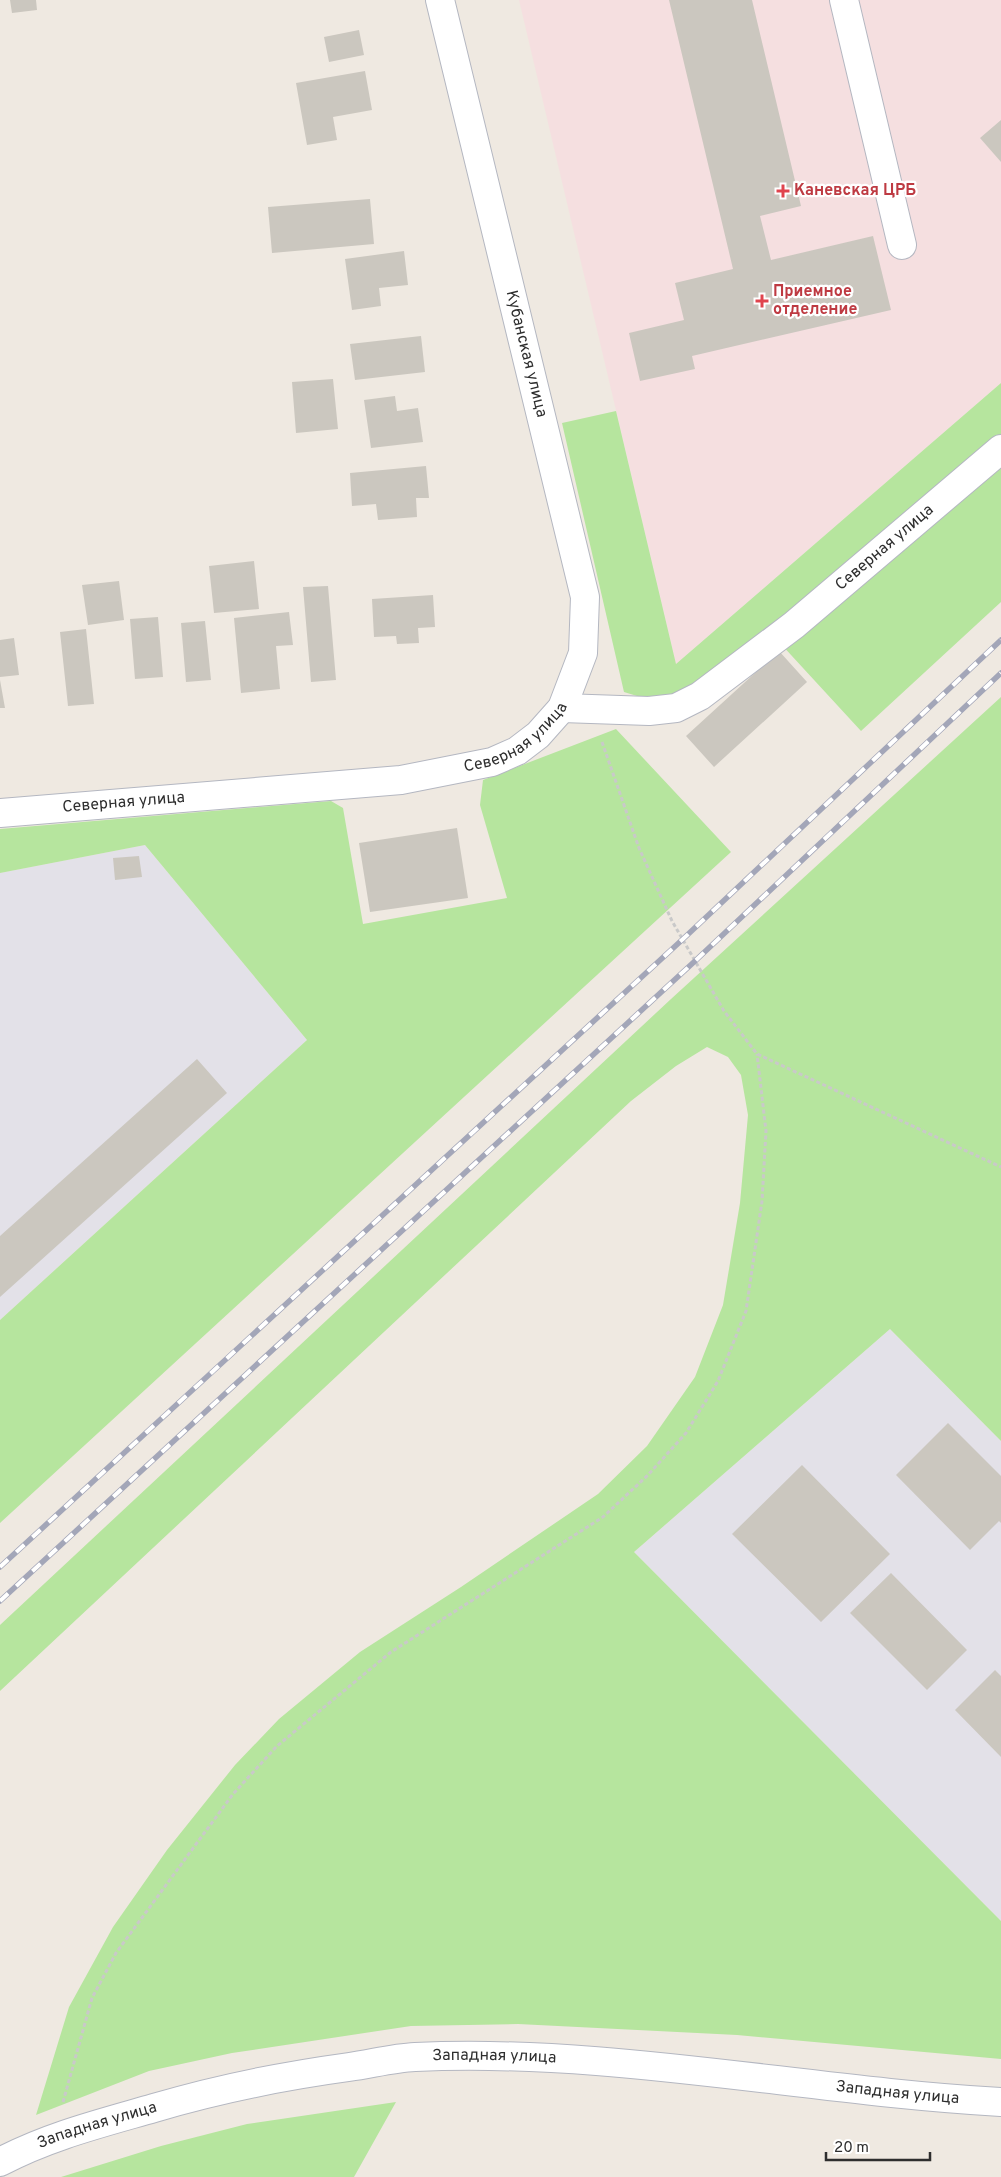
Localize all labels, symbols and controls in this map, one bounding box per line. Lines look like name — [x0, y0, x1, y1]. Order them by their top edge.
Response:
place label: Каневская ЦРБ — [794, 181, 916, 201]
marker: Каневская ЦРБ — [776, 184, 790, 198]
place label: Приемное отделение — [773, 282, 857, 320]
street label: Кубанская улица — [501, 288, 551, 420]
marker: Приемное отделение — [755, 294, 769, 308]
street label: Северная улица — [832, 500, 938, 595]
street label: Северная улица — [462, 700, 573, 777]
street label: Северная улица — [62, 788, 186, 818]
street label: Западная улица — [432, 2046, 557, 2068]
street label: Западная улица — [834, 2077, 960, 2109]
street label: Западная улица — [34, 2098, 159, 2154]
scale bar — [826, 2130, 930, 2162]
text: 20 m — [834, 2139, 869, 2158]

